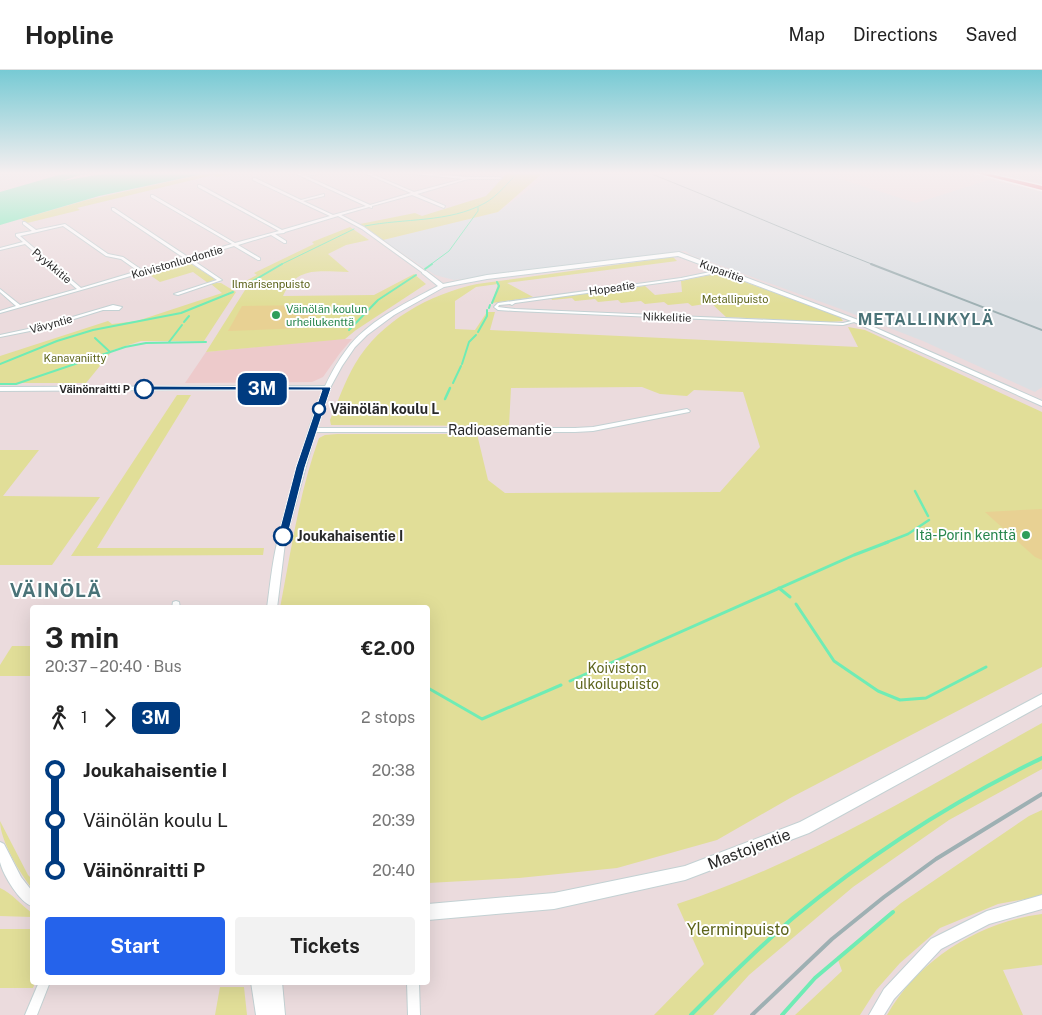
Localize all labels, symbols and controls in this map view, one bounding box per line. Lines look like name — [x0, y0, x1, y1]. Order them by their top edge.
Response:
text: Hopline — [25, 21, 114, 49]
text: Map — [788, 24, 825, 45]
text: Directions — [853, 24, 938, 45]
text: Saved — [966, 24, 1017, 45]
street label: Koivistonluodontie — [130, 243, 224, 281]
street label: Pyykkitie — [30, 246, 74, 286]
street label: Kuparitie — [698, 257, 746, 285]
park label: Ilmarisenpuisto — [232, 278, 310, 290]
street label: Hopeatie — [588, 279, 636, 297]
park label: Metallipuisto — [702, 293, 768, 305]
place label: Väinölän koulun urheilukenttä — [286, 303, 367, 328]
marker: Väinölän koulun urheilukenttä — [270, 309, 282, 321]
district label: METALLINKYLÄ — [858, 309, 994, 329]
street label: Nikkelitie — [642, 310, 692, 324]
street label: Vävyntie — [28, 313, 74, 335]
park label: Kanavaniitty — [44, 352, 107, 364]
line badge: 3M — [240, 373, 284, 405]
text: 3M — [248, 378, 276, 399]
marker: Väinönraitti P — [134, 379, 154, 399]
place label: Väinönraitti P — [59, 383, 130, 395]
place label: Väinölän koulu L — [330, 401, 439, 417]
marker: Väinölän koulu L — [312, 402, 326, 416]
street label: Radioasemantie — [448, 422, 552, 438]
marker: Joukahaisentie I — [273, 526, 293, 546]
place label: Itä-Porin kenttä — [915, 527, 1016, 543]
place label: Joukahaisentie I — [297, 528, 403, 544]
marker: Itä-Porin kenttä — [1020, 529, 1032, 541]
district label: VÄINÖLÄ — [10, 579, 102, 601]
text: 3 min — [45, 621, 119, 654]
text: €2.00 — [361, 637, 415, 659]
text: 20:37 – 20:40 · Bus — [45, 657, 182, 676]
park label: Koiviston ulkoilupuisto — [575, 660, 659, 692]
icon: walk — [45, 704, 73, 732]
icon: forward — [96, 704, 124, 732]
text: 3M — [142, 707, 170, 728]
text: 1 — [81, 708, 88, 727]
text: 2 stops — [361, 708, 415, 727]
text: Joukahaisentie I — [83, 759, 227, 781]
text: 20:38 — [372, 761, 415, 780]
text: Väinölän koulu L — [83, 809, 228, 831]
text: 20:39 — [372, 811, 415, 830]
street label: Mastojentie — [705, 824, 793, 874]
text: Väinönraitti P — [83, 859, 205, 881]
text: 20:40 — [372, 861, 415, 880]
button: Start — [45, 917, 225, 975]
button: Tickets — [235, 917, 415, 975]
park label: Ylerminpuisto — [687, 920, 789, 939]

